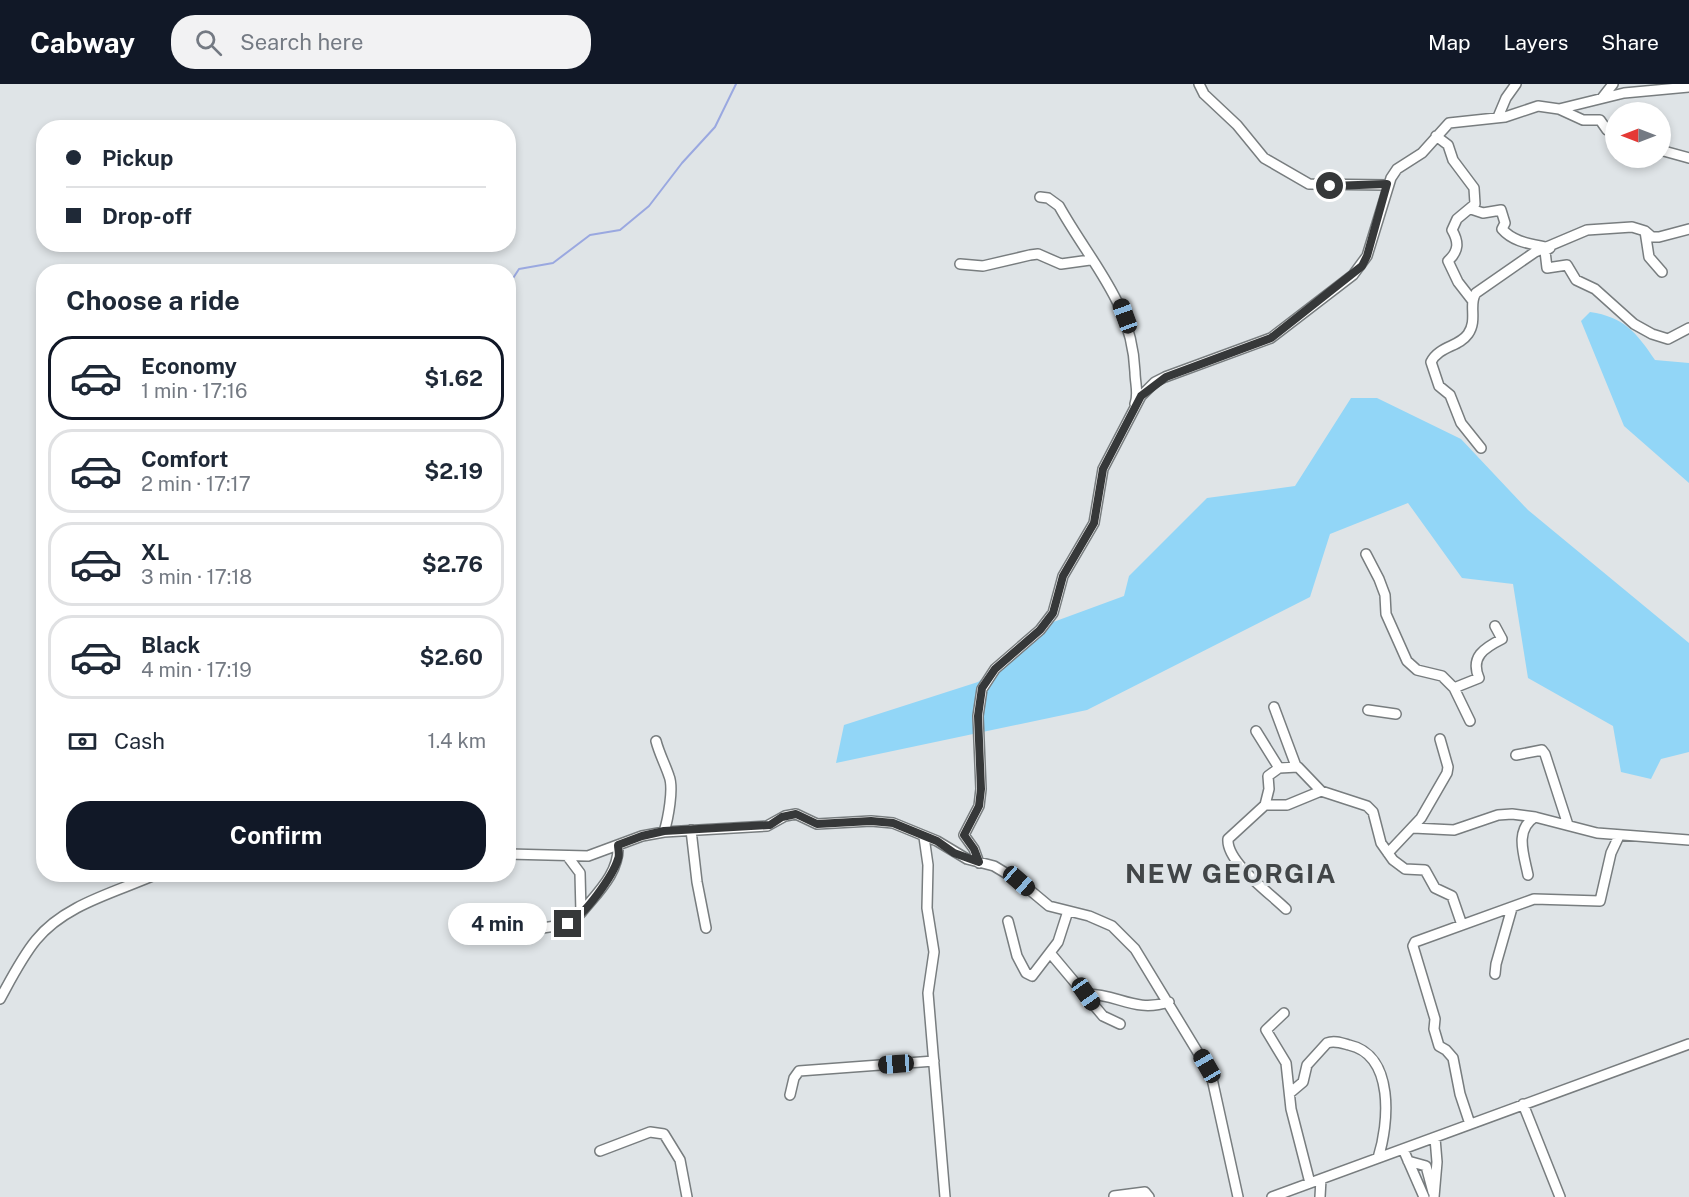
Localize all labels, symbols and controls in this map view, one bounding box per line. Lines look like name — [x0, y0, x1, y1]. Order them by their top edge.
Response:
search box — [171, 15, 591, 69]
text: Cabway — [30, 26, 135, 59]
icon: search — [192, 26, 225, 59]
text: Search here — [240, 29, 363, 55]
text: Map — [1428, 30, 1471, 55]
text: Layers — [1504, 30, 1568, 55]
text: Share — [1601, 30, 1659, 55]
north arrow — [1605, 102, 1671, 168]
map controls — [1605, 102, 1671, 168]
text: Pickup — [102, 145, 173, 171]
route start — [1316, 172, 1343, 199]
text: Drop-off — [102, 203, 192, 229]
text: Choose a ride — [66, 284, 240, 316]
car — [1110, 296, 1140, 336]
icon: car — [69, 351, 123, 405]
text: Economy — [141, 353, 237, 379]
text: $1.62 — [424, 365, 483, 391]
text: 1 min · 17:16 — [141, 379, 247, 403]
icon: car — [69, 444, 123, 498]
text: Comfort — [141, 446, 228, 472]
text: $2.19 — [424, 458, 483, 484]
text: 2 min · 17:17 — [141, 472, 251, 496]
icon: car — [69, 537, 123, 591]
text: XL — [141, 539, 169, 565]
text: $2.76 — [422, 551, 483, 577]
text: 3 min · 17:18 — [141, 565, 252, 589]
icon: car — [69, 630, 123, 684]
text: Black — [141, 632, 200, 658]
text: $2.60 — [419, 644, 483, 670]
text: 4 min · 17:19 — [141, 658, 252, 682]
icon: cash — [66, 725, 99, 758]
text: Cash — [114, 728, 165, 754]
text: 1.4 km — [428, 729, 486, 753]
button: Confirm — [66, 801, 486, 870]
district label: NEW GEORGIA — [1125, 857, 1337, 889]
car — [1000, 862, 1038, 900]
callout: 4 min — [448, 903, 547, 945]
route end — [554, 910, 581, 937]
text: 4 min — [471, 912, 524, 936]
car — [1068, 974, 1104, 1014]
car — [1190, 1046, 1224, 1086]
car — [877, 1054, 915, 1074]

